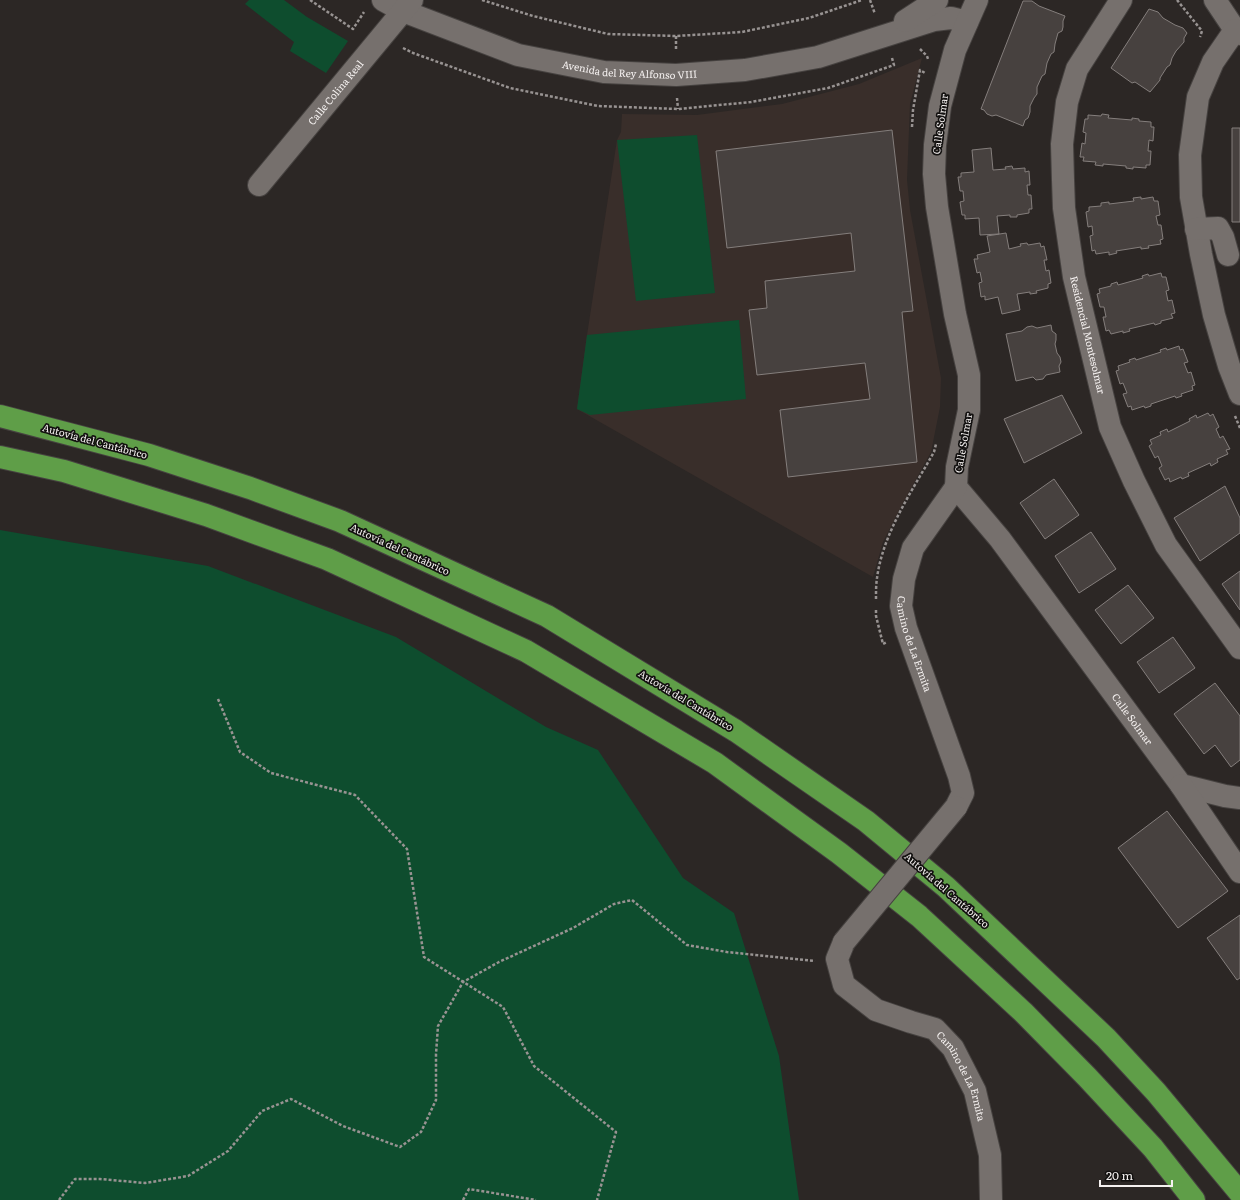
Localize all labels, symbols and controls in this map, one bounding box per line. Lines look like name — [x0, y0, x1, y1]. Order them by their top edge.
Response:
street label: Calle Colina Real — [304, 56, 367, 128]
street label: Avenida del Rey Alfonso VIII — [561, 56, 698, 82]
street label: Calle Solmar — [928, 93, 951, 155]
street label: Residencial Montesolmar — [1067, 274, 1110, 396]
street label: Calle Solmar — [950, 411, 975, 474]
street label: Autovía del Cantábrico — [41, 419, 149, 462]
street label: Autovía del Cantábrico — [348, 519, 452, 578]
street label: Camino de La Ermita — [894, 595, 936, 694]
street label: Autovía del Cantábrico — [636, 665, 737, 734]
street label: Calle Solmar — [1109, 690, 1157, 748]
street label: Autovía del Cantábrico — [902, 848, 993, 931]
street label: Camino de La Ermita — [933, 1027, 990, 1123]
scale bar — [1100, 1162, 1172, 1188]
text: 20 m — [1106, 1166, 1133, 1184]

